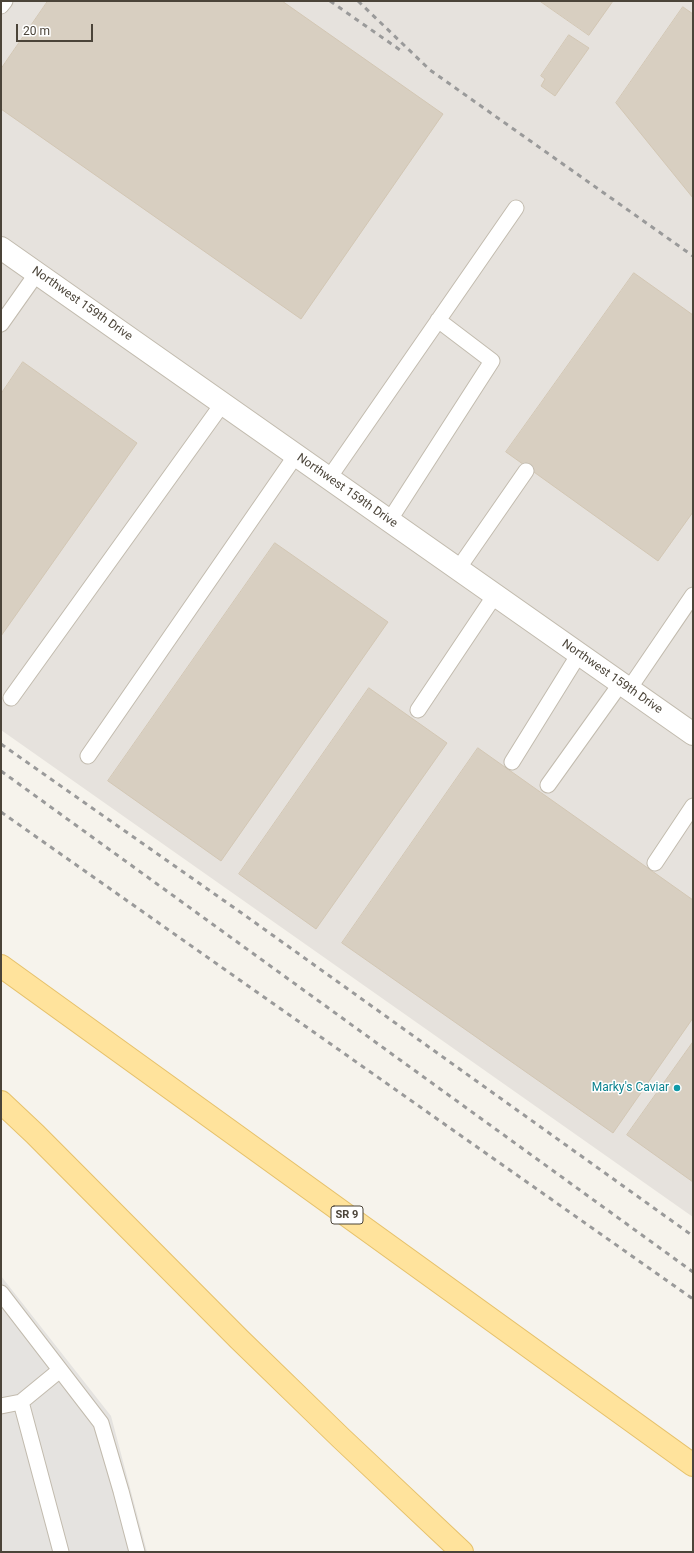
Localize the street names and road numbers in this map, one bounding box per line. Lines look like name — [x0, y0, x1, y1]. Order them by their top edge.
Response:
street label: Northwest 159th Drive — [29, 264, 135, 344]
street label: Northwest 159th Drive — [294, 451, 400, 531]
street label: Northwest 159th Drive — [559, 637, 665, 717]
road number: SR 9 — [331, 1206, 363, 1224]

